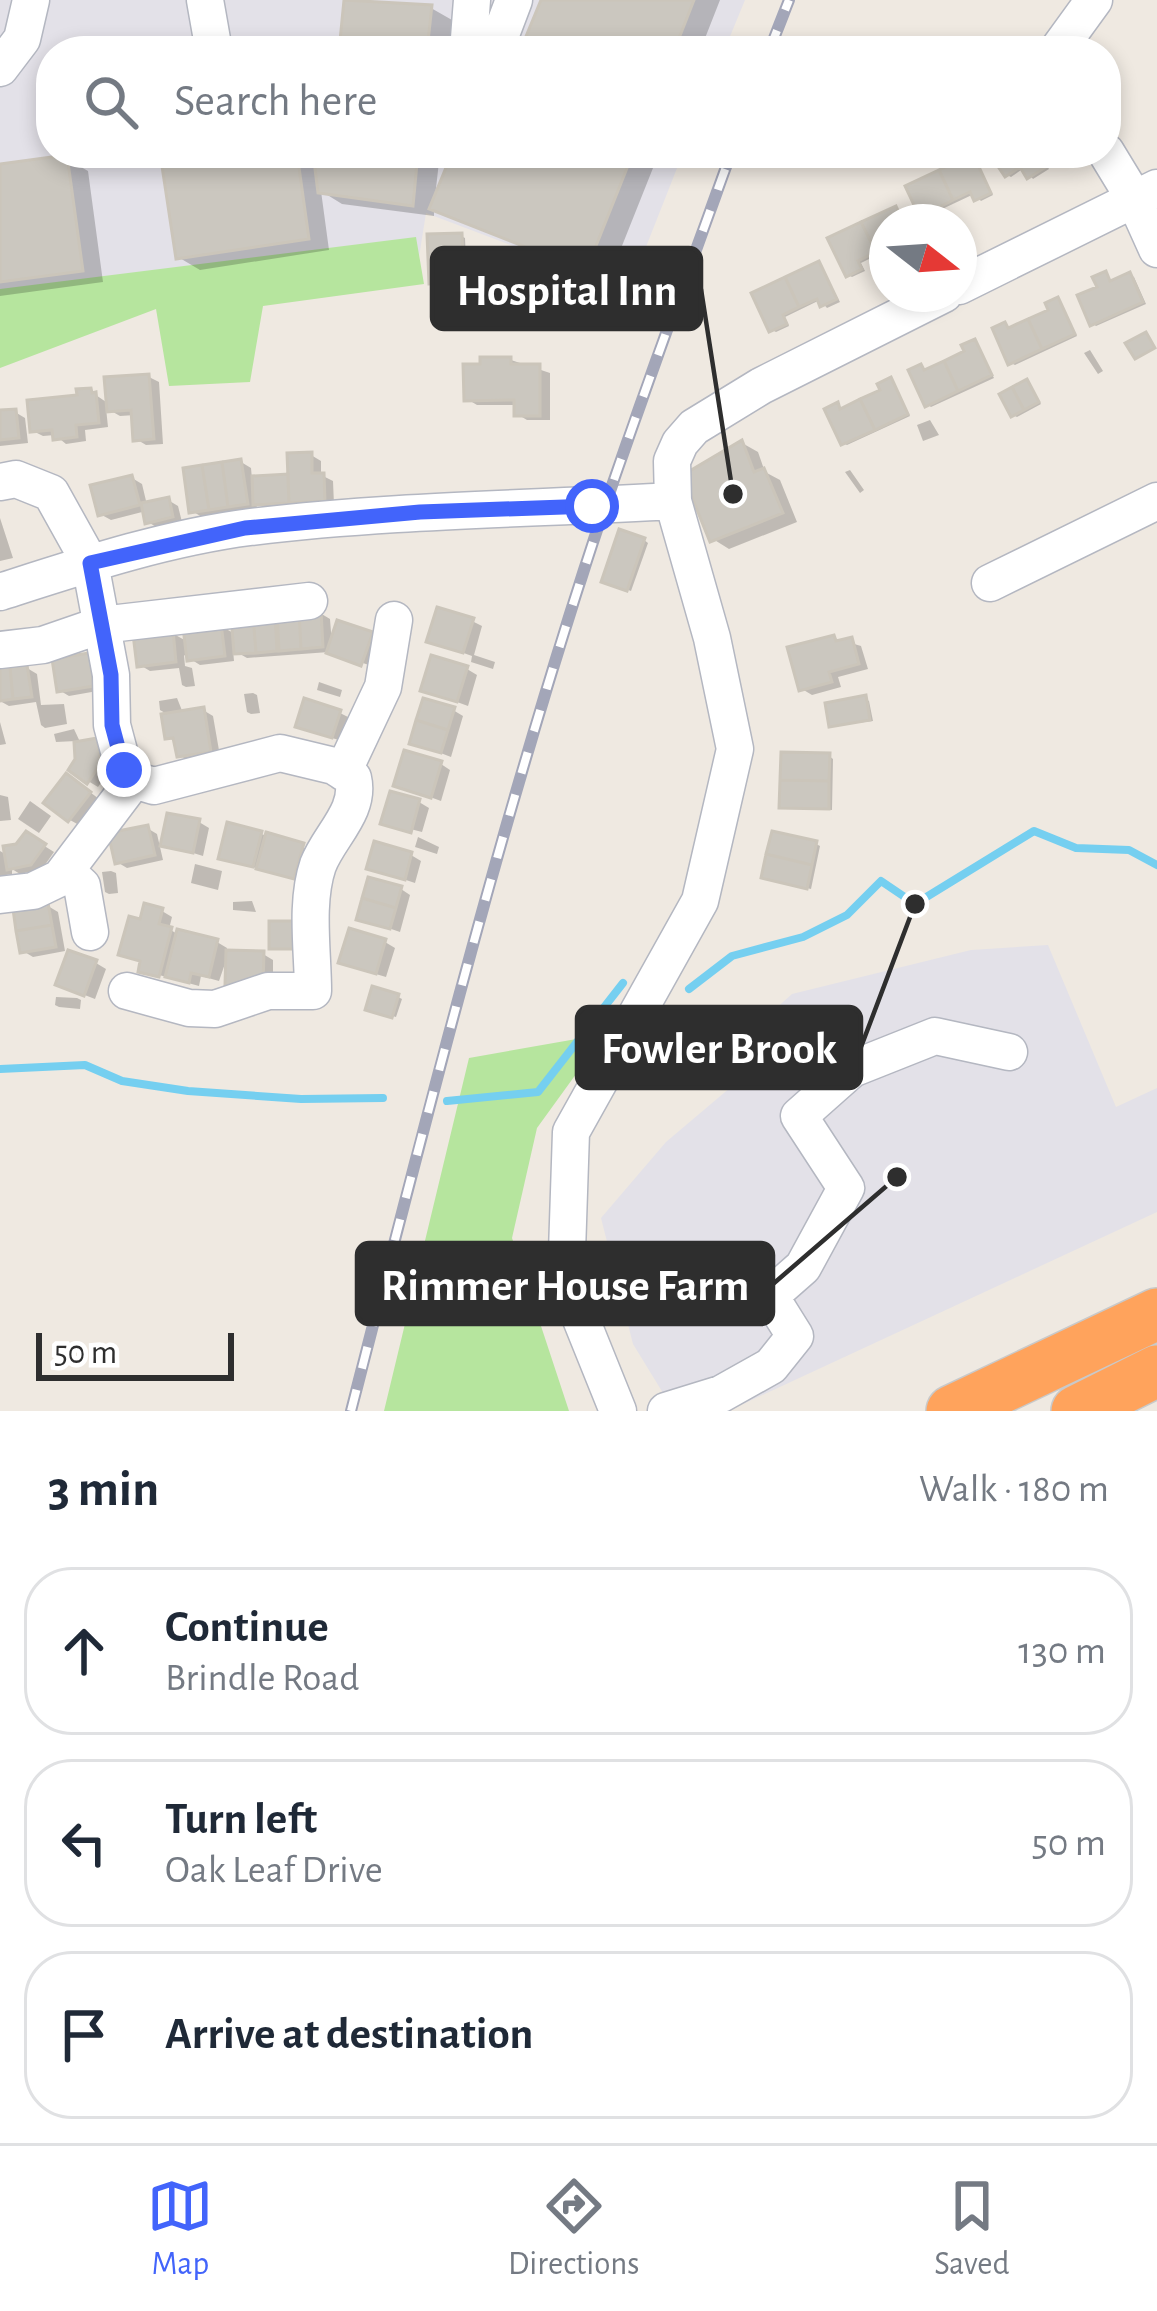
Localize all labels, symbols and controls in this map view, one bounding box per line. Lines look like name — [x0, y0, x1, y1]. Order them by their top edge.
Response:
search box — [36, 36, 1121, 168]
icon: search — [78, 69, 144, 135]
text: Search here — [174, 79, 377, 124]
north arrow — [869, 204, 977, 312]
callout: Hospital Inn — [432, 248, 701, 329]
text: Hospital Inn — [457, 269, 677, 314]
route start — [565, 479, 619, 533]
route end — [97, 743, 151, 797]
callout: Fowler Brook — [577, 1007, 861, 1088]
text: Fowler Brook — [601, 1027, 837, 1072]
callout: Rimmer House Farm — [357, 1243, 773, 1324]
text: Rimmer House Farm — [381, 1264, 749, 1309]
scale bar — [36, 1327, 234, 1380]
text: 50 m — [54, 1337, 117, 1370]
text: 3 min — [48, 1464, 159, 1515]
text: Walk · 180 m — [919, 1470, 1109, 1509]
text: Continue — [165, 1605, 329, 1650]
icon: ahead — [51, 1618, 117, 1684]
text: 130 m — [1018, 1632, 1106, 1671]
text: Brindle Road — [165, 1659, 360, 1698]
text: Turn left — [165, 1797, 317, 1842]
icon: left — [51, 1810, 117, 1876]
text: 50 m — [1031, 1824, 1106, 1863]
text: Oak Leaf Drive — [165, 1851, 383, 1890]
icon: arrive — [51, 2002, 117, 2068]
text: Arrive at destination — [165, 2012, 533, 2057]
tab: Map — [147, 2173, 213, 2285]
tab: Directions — [508, 2173, 639, 2285]
tab: Saved — [934, 2173, 1010, 2285]

